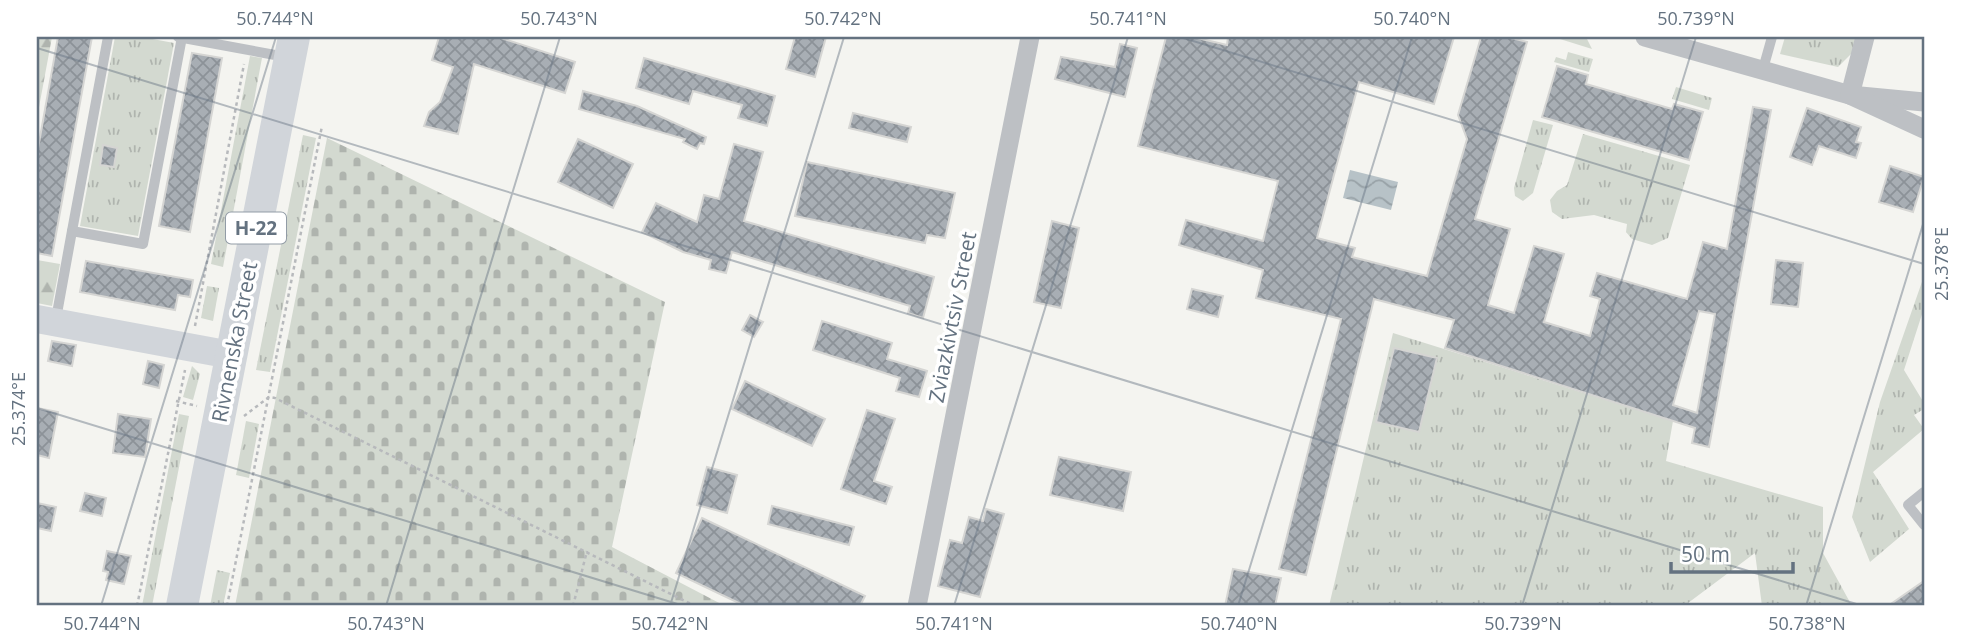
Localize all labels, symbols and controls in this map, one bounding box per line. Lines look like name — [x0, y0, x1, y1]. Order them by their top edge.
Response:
text: 50.744°N — [236, 6, 314, 30]
text: 50.743°N — [520, 6, 598, 30]
text: 50.742°N — [804, 6, 882, 30]
text: 50.741°N — [1089, 6, 1167, 30]
text: 50.740°N — [1373, 6, 1451, 30]
text: 50.739°N — [1657, 6, 1735, 30]
road number: Н-22 — [226, 212, 286, 244]
text: 25.378°E — [1929, 227, 1953, 301]
street label: Zviazkivtsiv Street — [922, 229, 982, 405]
street label: Rivnenska Street — [205, 259, 263, 425]
text: 25.374°E — [6, 372, 30, 446]
scale bar — [1671, 531, 1793, 575]
text: 50 m — [1681, 540, 1730, 568]
text: 50.744°N — [63, 611, 141, 635]
text: 50.743°N — [347, 611, 425, 635]
text: 50.742°N — [631, 611, 709, 635]
text: 50.741°N — [915, 611, 993, 635]
text: 50.740°N — [1200, 611, 1278, 635]
text: 50.739°N — [1484, 611, 1562, 635]
text: 50.738°N — [1768, 611, 1846, 635]

